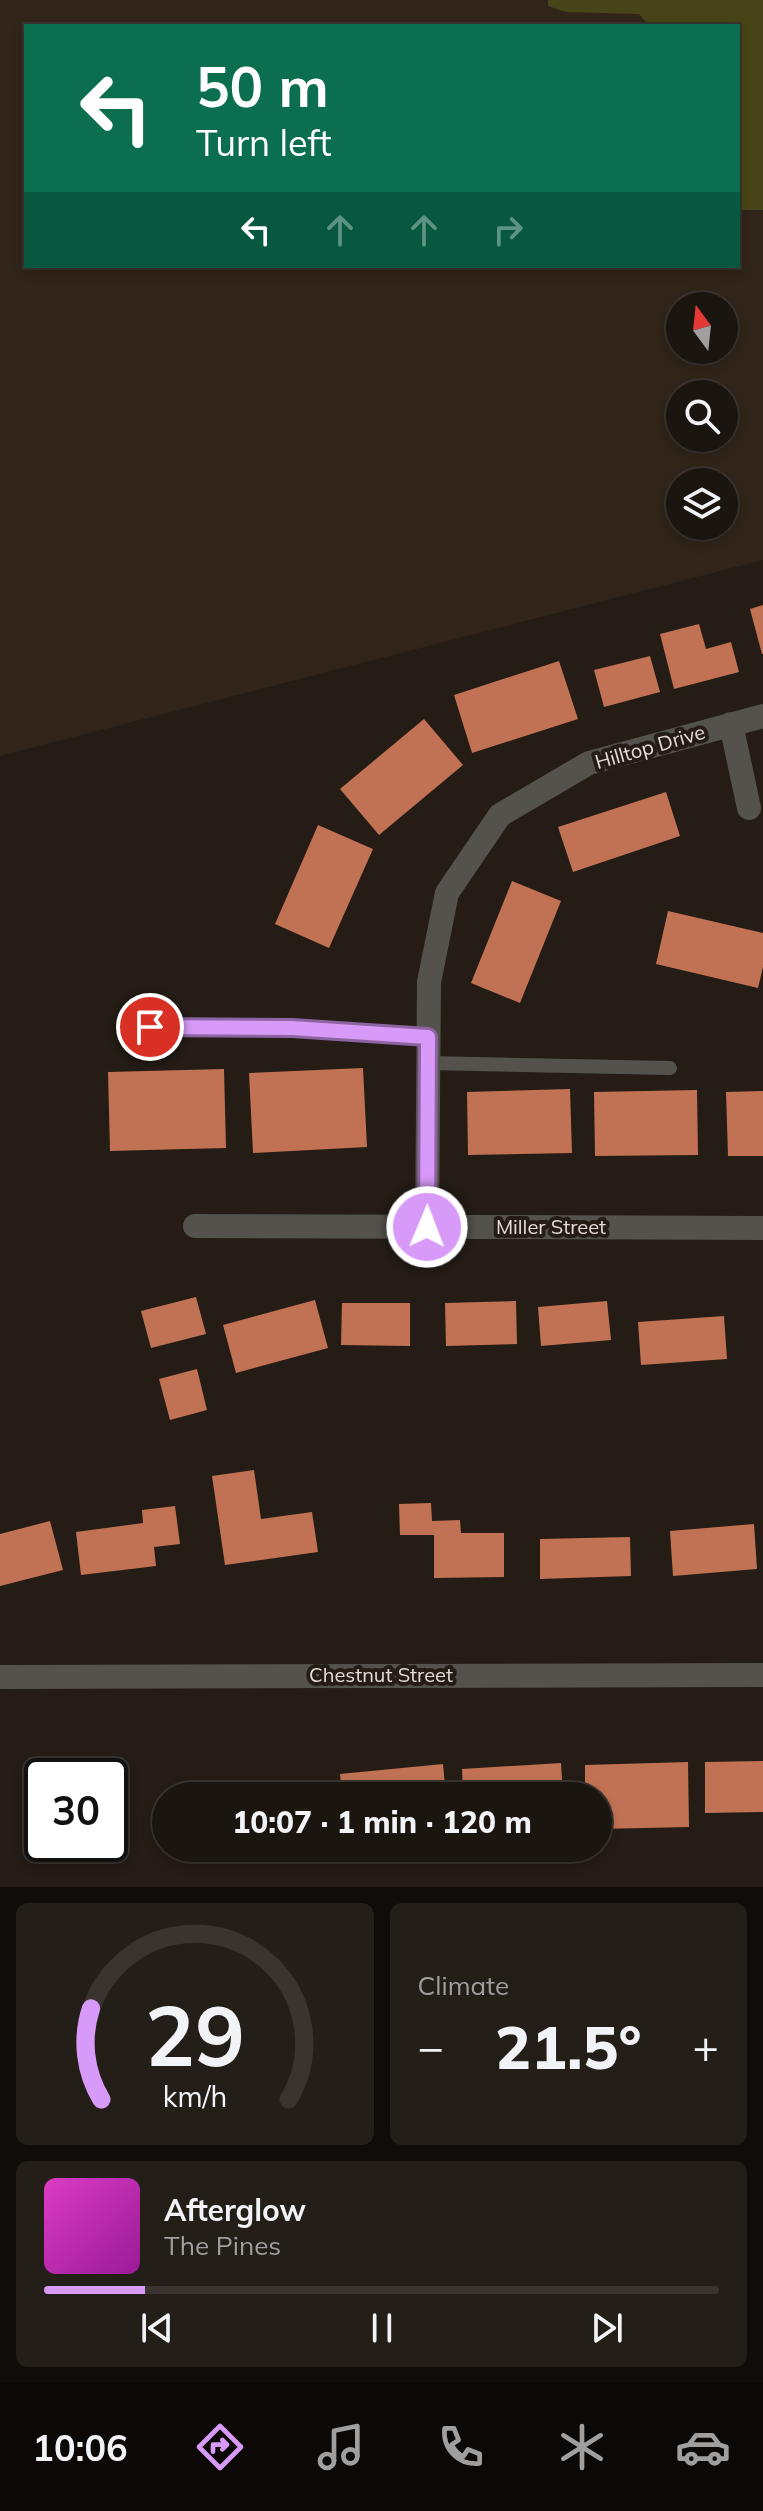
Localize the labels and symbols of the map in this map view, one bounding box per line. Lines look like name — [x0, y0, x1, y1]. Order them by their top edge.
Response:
north arrow — [666, 292, 738, 364]
street label: Hilltop Drive — [592, 719, 708, 774]
pin — [116, 993, 184, 1061]
position arrow — [385, 1185, 469, 1269]
street label: Miller Street — [496, 1214, 606, 1239]
street label: Chestnut Street — [309, 1662, 453, 1687]
speed limit sign: 30 — [24, 1758, 128, 1862]

